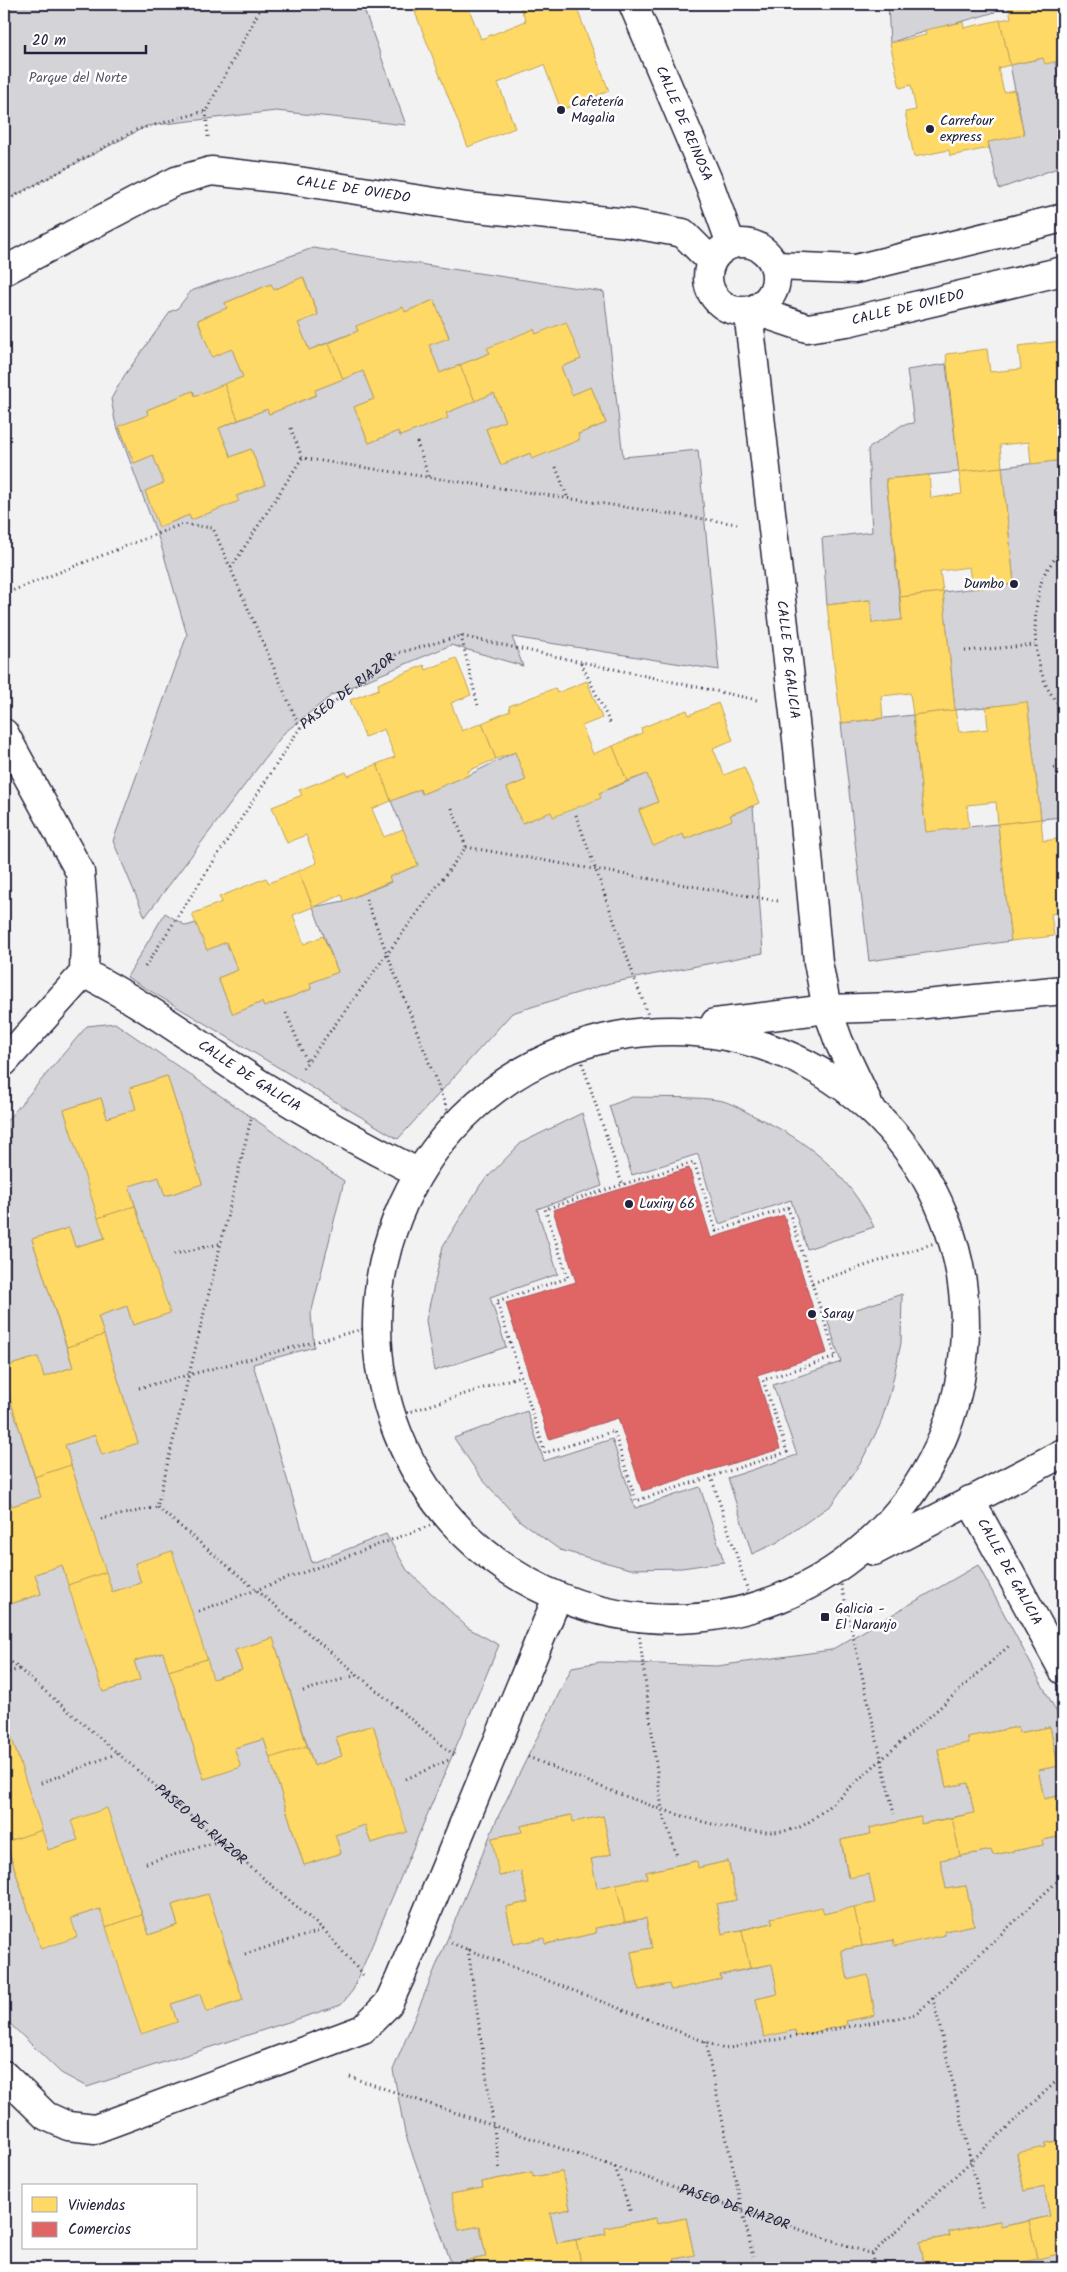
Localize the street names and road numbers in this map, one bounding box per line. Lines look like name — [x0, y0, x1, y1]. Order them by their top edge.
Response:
street label: CALLE DE REINOSA — [650, 62, 718, 185]
street label: CALLE DE OVIEDO — [295, 170, 412, 209]
street label: CALLE DE OVIEDO — [849, 284, 967, 332]
street label: CALLE DE GALICIA — [770, 599, 806, 720]
street label: PASEO DE RIAZOR — [295, 648, 400, 735]
street label: CALLE DE GALICIA — [193, 1034, 305, 1118]
street label: CALLE DE GALICIA — [971, 1514, 1048, 1630]
street label: PASEO DE RIAZOR — [150, 1779, 252, 1870]
street label: PASEO DE RIAZOR — [676, 2178, 793, 2236]

